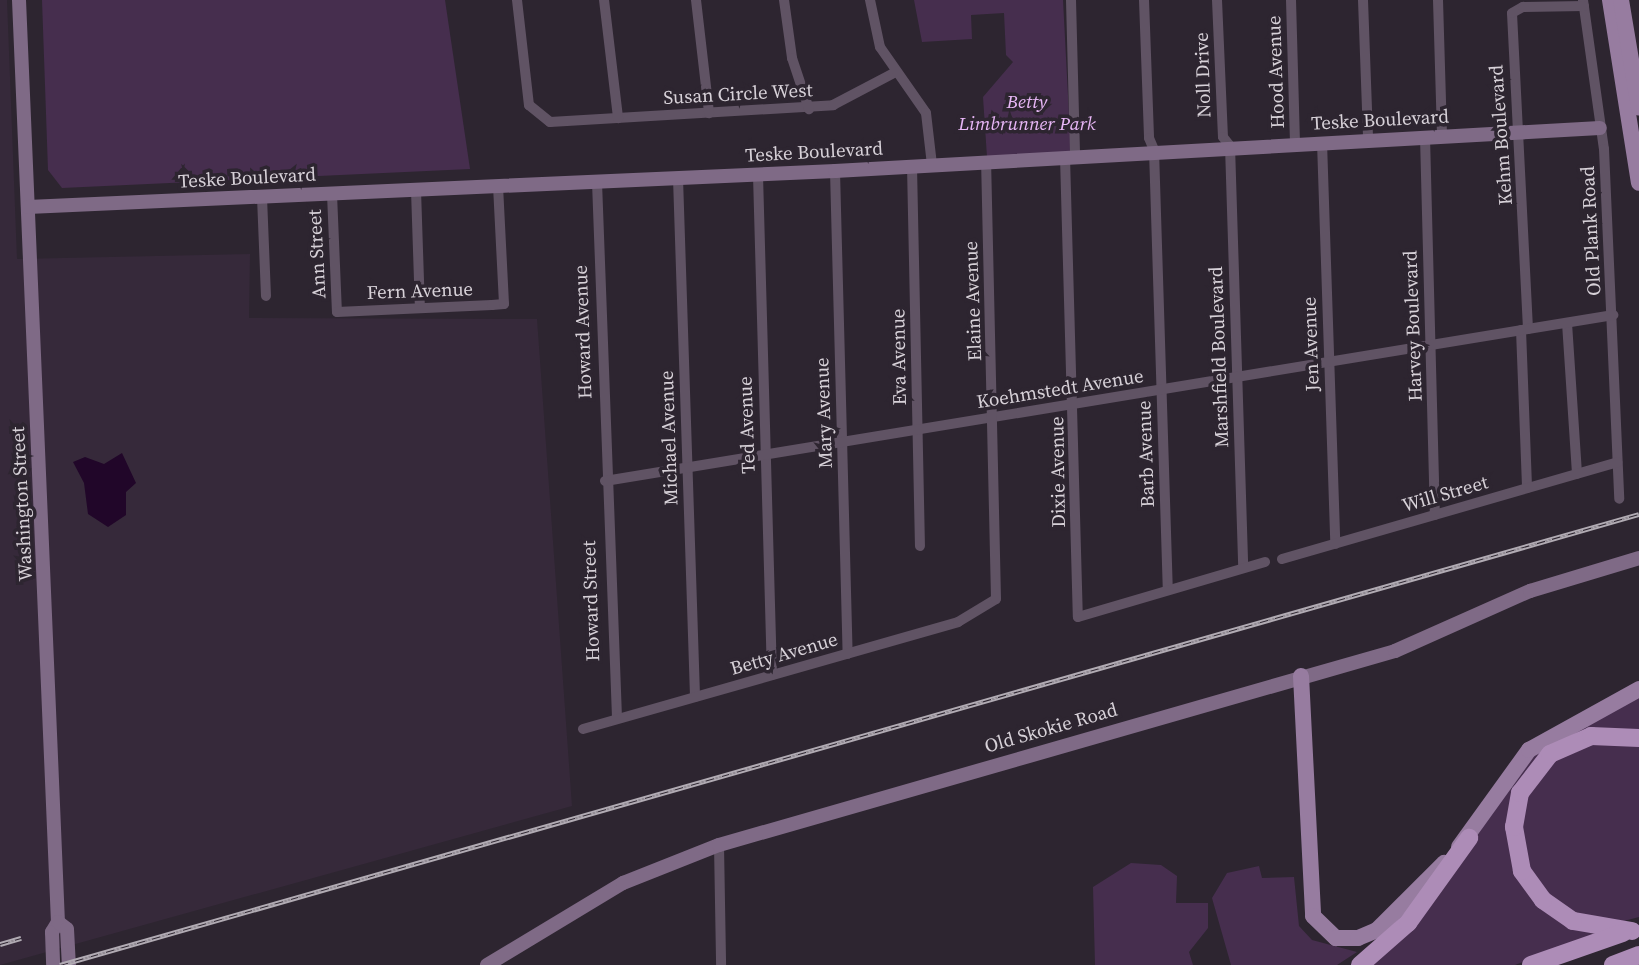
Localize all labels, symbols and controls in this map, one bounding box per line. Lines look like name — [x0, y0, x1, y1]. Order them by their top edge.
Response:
street label: Hood Avenue — [1263, 15, 1289, 129]
street label: Noll Drive — [1190, 32, 1216, 118]
street label: Kehm Boulevard — [1485, 64, 1517, 206]
street label: Susan Circle West — [663, 79, 813, 109]
park label: Betty Limbrunner Park — [958, 91, 1096, 135]
street label: Teske Boulevard — [1311, 105, 1449, 135]
street label: Teske Boulevard — [745, 137, 883, 167]
street label: Teske Boulevard — [178, 163, 316, 193]
street label: Old Plank Road — [1576, 166, 1606, 296]
street label: Ann Street — [303, 209, 331, 299]
street label: Elaine Avenue — [960, 241, 986, 361]
street label: Harvey Boulevard — [1399, 250, 1427, 402]
street label: Howard Avenue — [569, 265, 597, 399]
street label: Marshfield Boulevard — [1204, 266, 1234, 448]
street label: Fern Avenue — [367, 278, 473, 304]
street label: Jen Avenue — [1298, 296, 1324, 392]
street label: Eva Avenue — [887, 308, 911, 406]
street label: Mary Avenue — [811, 357, 837, 469]
street label: Koehmstedt Avenue — [975, 365, 1145, 413]
street label: Michael Avenue — [655, 370, 683, 506]
street label: Ted Avenue — [734, 376, 760, 474]
street label: Barb Avenue — [1133, 400, 1159, 508]
street label: Dixie Avenue — [1046, 416, 1070, 528]
street label: Washington Street — [7, 426, 37, 582]
street label: Will Street — [1399, 471, 1491, 517]
street label: Howard Street — [577, 540, 605, 662]
street label: Betty Avenue — [728, 628, 840, 680]
street label: Old Skokie Road — [982, 698, 1120, 758]

